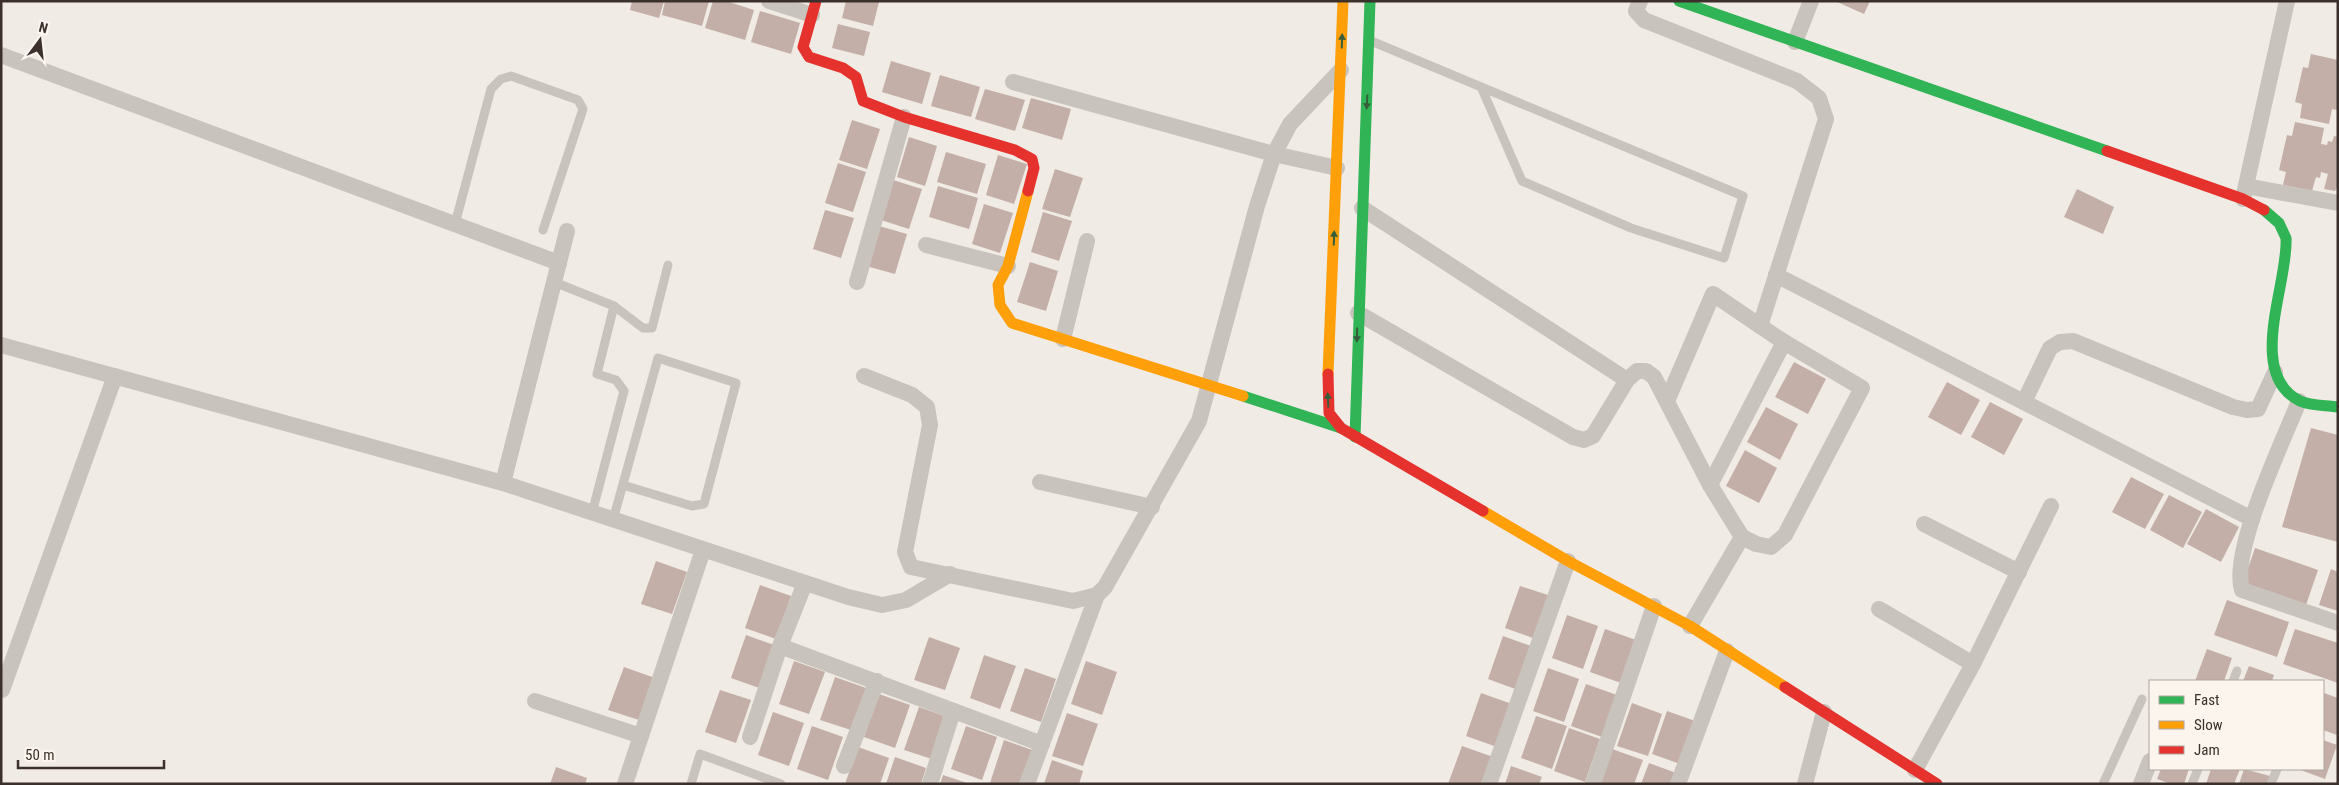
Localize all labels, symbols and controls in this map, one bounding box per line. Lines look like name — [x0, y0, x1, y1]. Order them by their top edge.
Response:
north arrow — [15, 15, 65, 65]
text: N — [37, 19, 50, 36]
one-way arrow — [1338, 32, 1346, 48]
one-way arrow — [1362, 95, 1370, 111]
one-way arrow — [1330, 230, 1338, 246]
one-way arrow — [1353, 327, 1361, 343]
one-way arrow — [1324, 392, 1332, 408]
legend — [2149, 680, 2324, 770]
text: Fast — [2194, 691, 2219, 709]
text: Slow — [2194, 716, 2223, 734]
scale bar — [18, 738, 164, 770]
text: Jam — [2194, 741, 2220, 759]
text: 50 m — [25, 746, 55, 764]

